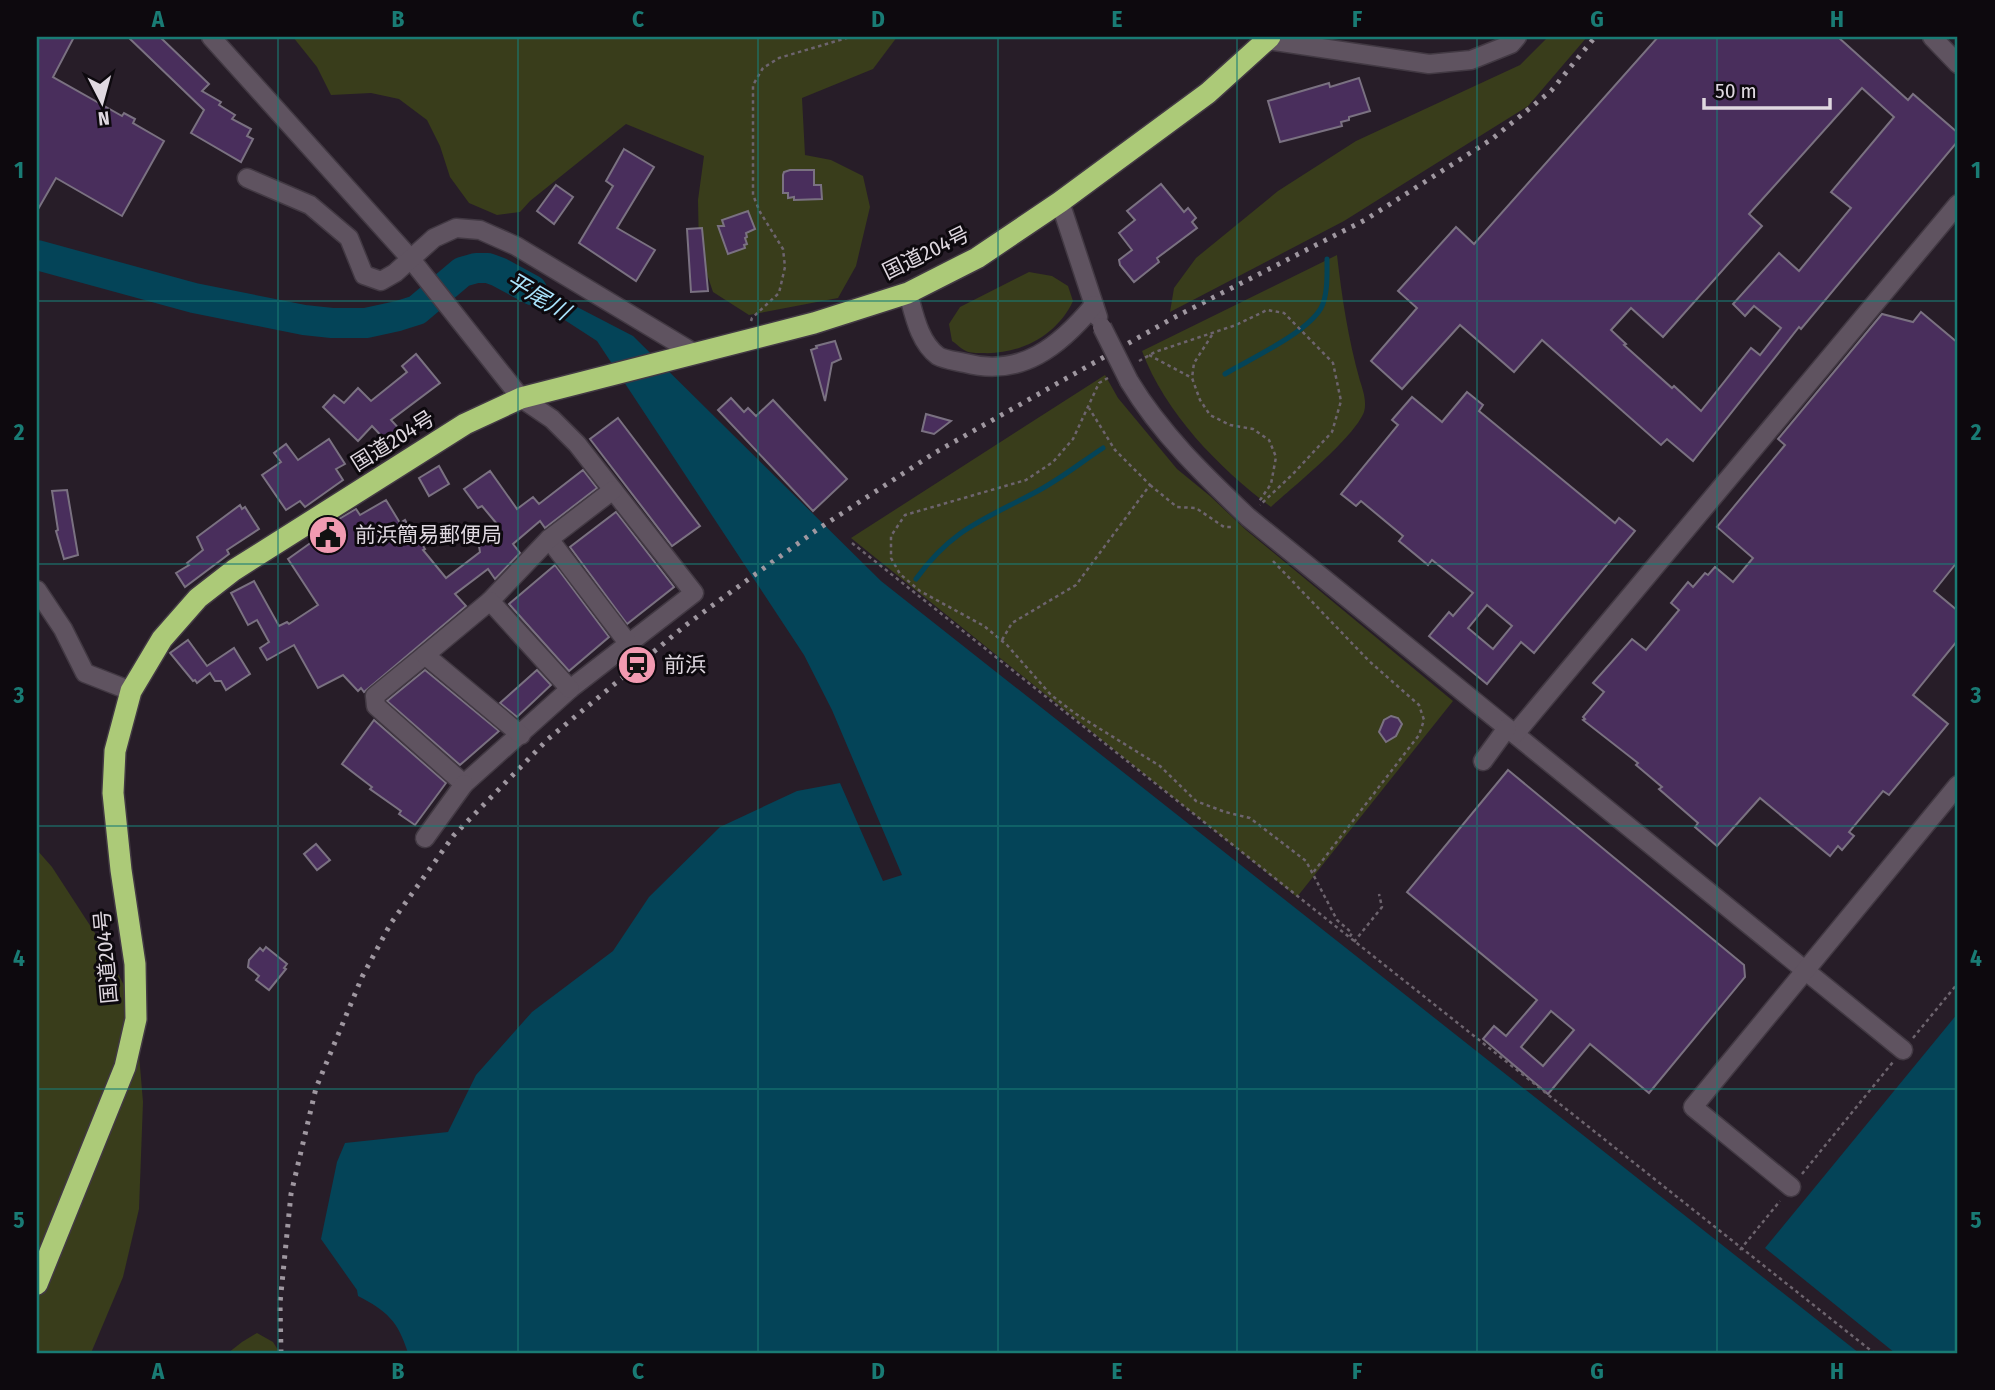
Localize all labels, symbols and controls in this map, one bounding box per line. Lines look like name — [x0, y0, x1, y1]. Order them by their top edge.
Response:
text: A — [151, 5, 165, 33]
text: B — [392, 5, 405, 33]
text: C — [632, 5, 644, 33]
text: D — [871, 5, 885, 33]
text: E — [1112, 5, 1123, 33]
text: F — [1352, 5, 1362, 33]
text: G — [1590, 5, 1604, 33]
text: H — [1830, 5, 1844, 33]
north arrow — [66, 66, 136, 136]
scale bar — [1704, 66, 1830, 110]
text: 50 m — [1715, 78, 1757, 104]
text: N — [97, 106, 111, 130]
text: 1 — [14, 156, 24, 184]
text: 1 — [1971, 156, 1981, 184]
street label: 国道204号 — [878, 221, 974, 285]
water label: 平尾川 — [501, 266, 577, 327]
street label: 国道204号 — [347, 405, 439, 477]
text: 2 — [13, 418, 25, 446]
text: 2 — [1970, 418, 1982, 446]
public building icon: 前浜簡易郵便局 — [307, 514, 349, 556]
place label: 前浜簡易郵便局 — [355, 522, 502, 548]
station icon: 前浜 — [616, 644, 658, 686]
place label: 前浜 — [664, 652, 706, 678]
text: 3 — [13, 681, 25, 709]
text: 3 — [1970, 681, 1982, 709]
street label: 国道204号 — [89, 909, 123, 1005]
text: 4 — [13, 944, 25, 972]
text: 4 — [1970, 944, 1982, 972]
text: 5 — [13, 1206, 25, 1234]
text: 5 — [1970, 1206, 1982, 1234]
text: A — [151, 1357, 165, 1385]
text: B — [392, 1357, 405, 1385]
text: C — [632, 1357, 644, 1385]
text: D — [871, 1357, 885, 1385]
text: E — [1112, 1357, 1123, 1385]
text: F — [1352, 1357, 1362, 1385]
text: G — [1590, 1357, 1604, 1385]
text: H — [1830, 1357, 1844, 1385]

